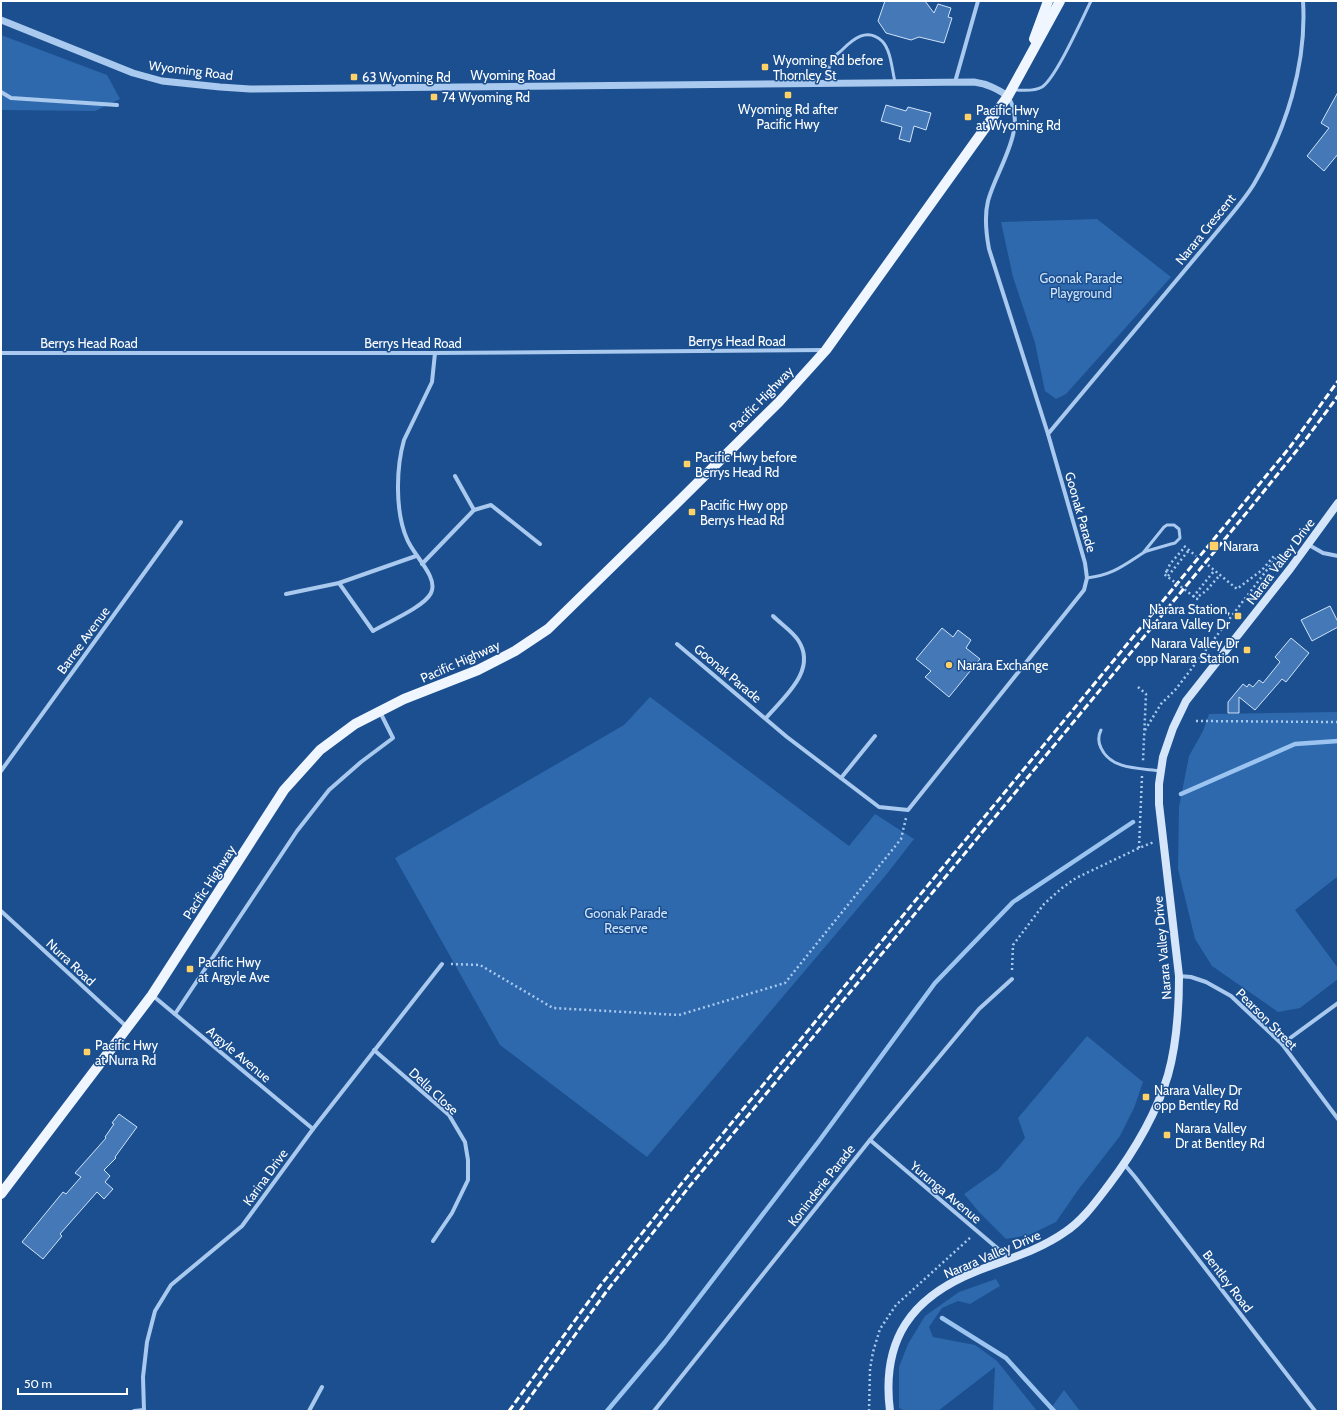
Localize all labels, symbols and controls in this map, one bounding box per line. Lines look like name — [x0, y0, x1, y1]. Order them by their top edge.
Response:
place label: Wyoming Rd before Thornley St — [773, 52, 883, 83]
street label: Wyoming Road — [148, 57, 234, 83]
marker: Wyoming Rd before Thornley St — [760, 62, 770, 72]
street label: Wyoming Road — [471, 67, 555, 83]
place label: 63 Wyoming Rd — [362, 69, 451, 85]
marker: 63 Wyoming Rd — [349, 72, 359, 82]
place label: 74 Wyoming Rd — [442, 89, 530, 105]
marker: Wyoming Rd after Pacific Hwy — [783, 90, 793, 100]
marker: 74 Wyoming Rd — [429, 92, 439, 102]
place label: Wyoming Rd after Pacific Hwy — [738, 101, 839, 132]
place label: Pacific Hwy at Wyoming Rd — [976, 102, 1061, 133]
marker: Pacific Hwy at Wyoming Rd — [963, 112, 973, 122]
street label: Narara Crescent — [1172, 190, 1239, 268]
park label: Goonak Parade Playground — [1040, 270, 1123, 301]
street label: Berrys Head Road — [688, 333, 786, 349]
street label: Berrys Head Road — [40, 335, 138, 351]
street label: Berrys Head Road — [364, 335, 462, 351]
street label: Pacific Highway — [726, 362, 797, 435]
place label: Pacific Hwy before Berrys Head Rd — [695, 449, 797, 480]
marker: Pacific Hwy before Berrys Head Rd — [682, 459, 692, 469]
street label: Goonak Parade — [1062, 470, 1100, 554]
place label: Pacific Hwy opp Berrys Head Rd — [700, 497, 788, 528]
marker: Pacific Hwy opp Berrys Head Rd — [687, 507, 697, 517]
street label: Narara Valley Drive — [1242, 515, 1318, 607]
place label: Narara — [1223, 538, 1260, 554]
marker: Narara — [1208, 540, 1220, 552]
place label: Narara Station, Narara Valley Dr — [1142, 601, 1231, 632]
street label: Barree Avenue — [53, 603, 113, 677]
marker: Narara Station, Narara Valley Dr — [1233, 611, 1243, 621]
place label: Narara Valley Dr opp Narara Station — [1136, 635, 1240, 666]
street label: Pacific Highway — [418, 636, 503, 686]
street label: Goonak Parade — [691, 640, 765, 706]
marker: Narara Valley Dr opp Narara Station — [1242, 645, 1252, 655]
place label: Narara Exchange — [957, 657, 1049, 673]
marker: Narara Exchange — [944, 660, 954, 670]
street label: Pacific Highway — [179, 842, 239, 922]
street label: Narara Valley Drive — [1149, 895, 1174, 1000]
park label: Goonak Parade Reserve — [585, 905, 668, 936]
street label: Nurra Road — [43, 935, 99, 989]
place label: Pacific Hwy at Argyle Ave — [198, 954, 270, 985]
marker: Pacific Hwy at Argyle Ave — [185, 964, 195, 974]
street label: Pearson Street — [1233, 985, 1302, 1054]
street label: Argyle Avenue — [204, 1023, 275, 1086]
place label: Pacific Hwy at Nurra Rd — [95, 1037, 159, 1068]
marker: Pacific Hwy at Nurra Rd — [82, 1047, 92, 1057]
street label: Della Close — [406, 1064, 462, 1118]
place label: Narara Valley Dr opp Bentley Rd — [1154, 1082, 1243, 1113]
marker: Narara Valley Dr opp Bentley Rd — [1141, 1092, 1151, 1102]
place label: Narara Valley Dr at Bentley Rd — [1175, 1120, 1265, 1151]
marker: Narara Valley Dr at Bentley Rd — [1162, 1130, 1172, 1140]
street label: Koninderie Parade — [784, 1141, 858, 1229]
street label: Karina Drive — [239, 1145, 291, 1208]
street label: Yurunga Avenue — [906, 1157, 985, 1227]
street label: Narara Valley Drive — [941, 1226, 1043, 1282]
street label: Bentley Road — [1200, 1247, 1256, 1315]
scale bar — [18, 1370, 127, 1396]
text: 50 m — [24, 1376, 52, 1391]

